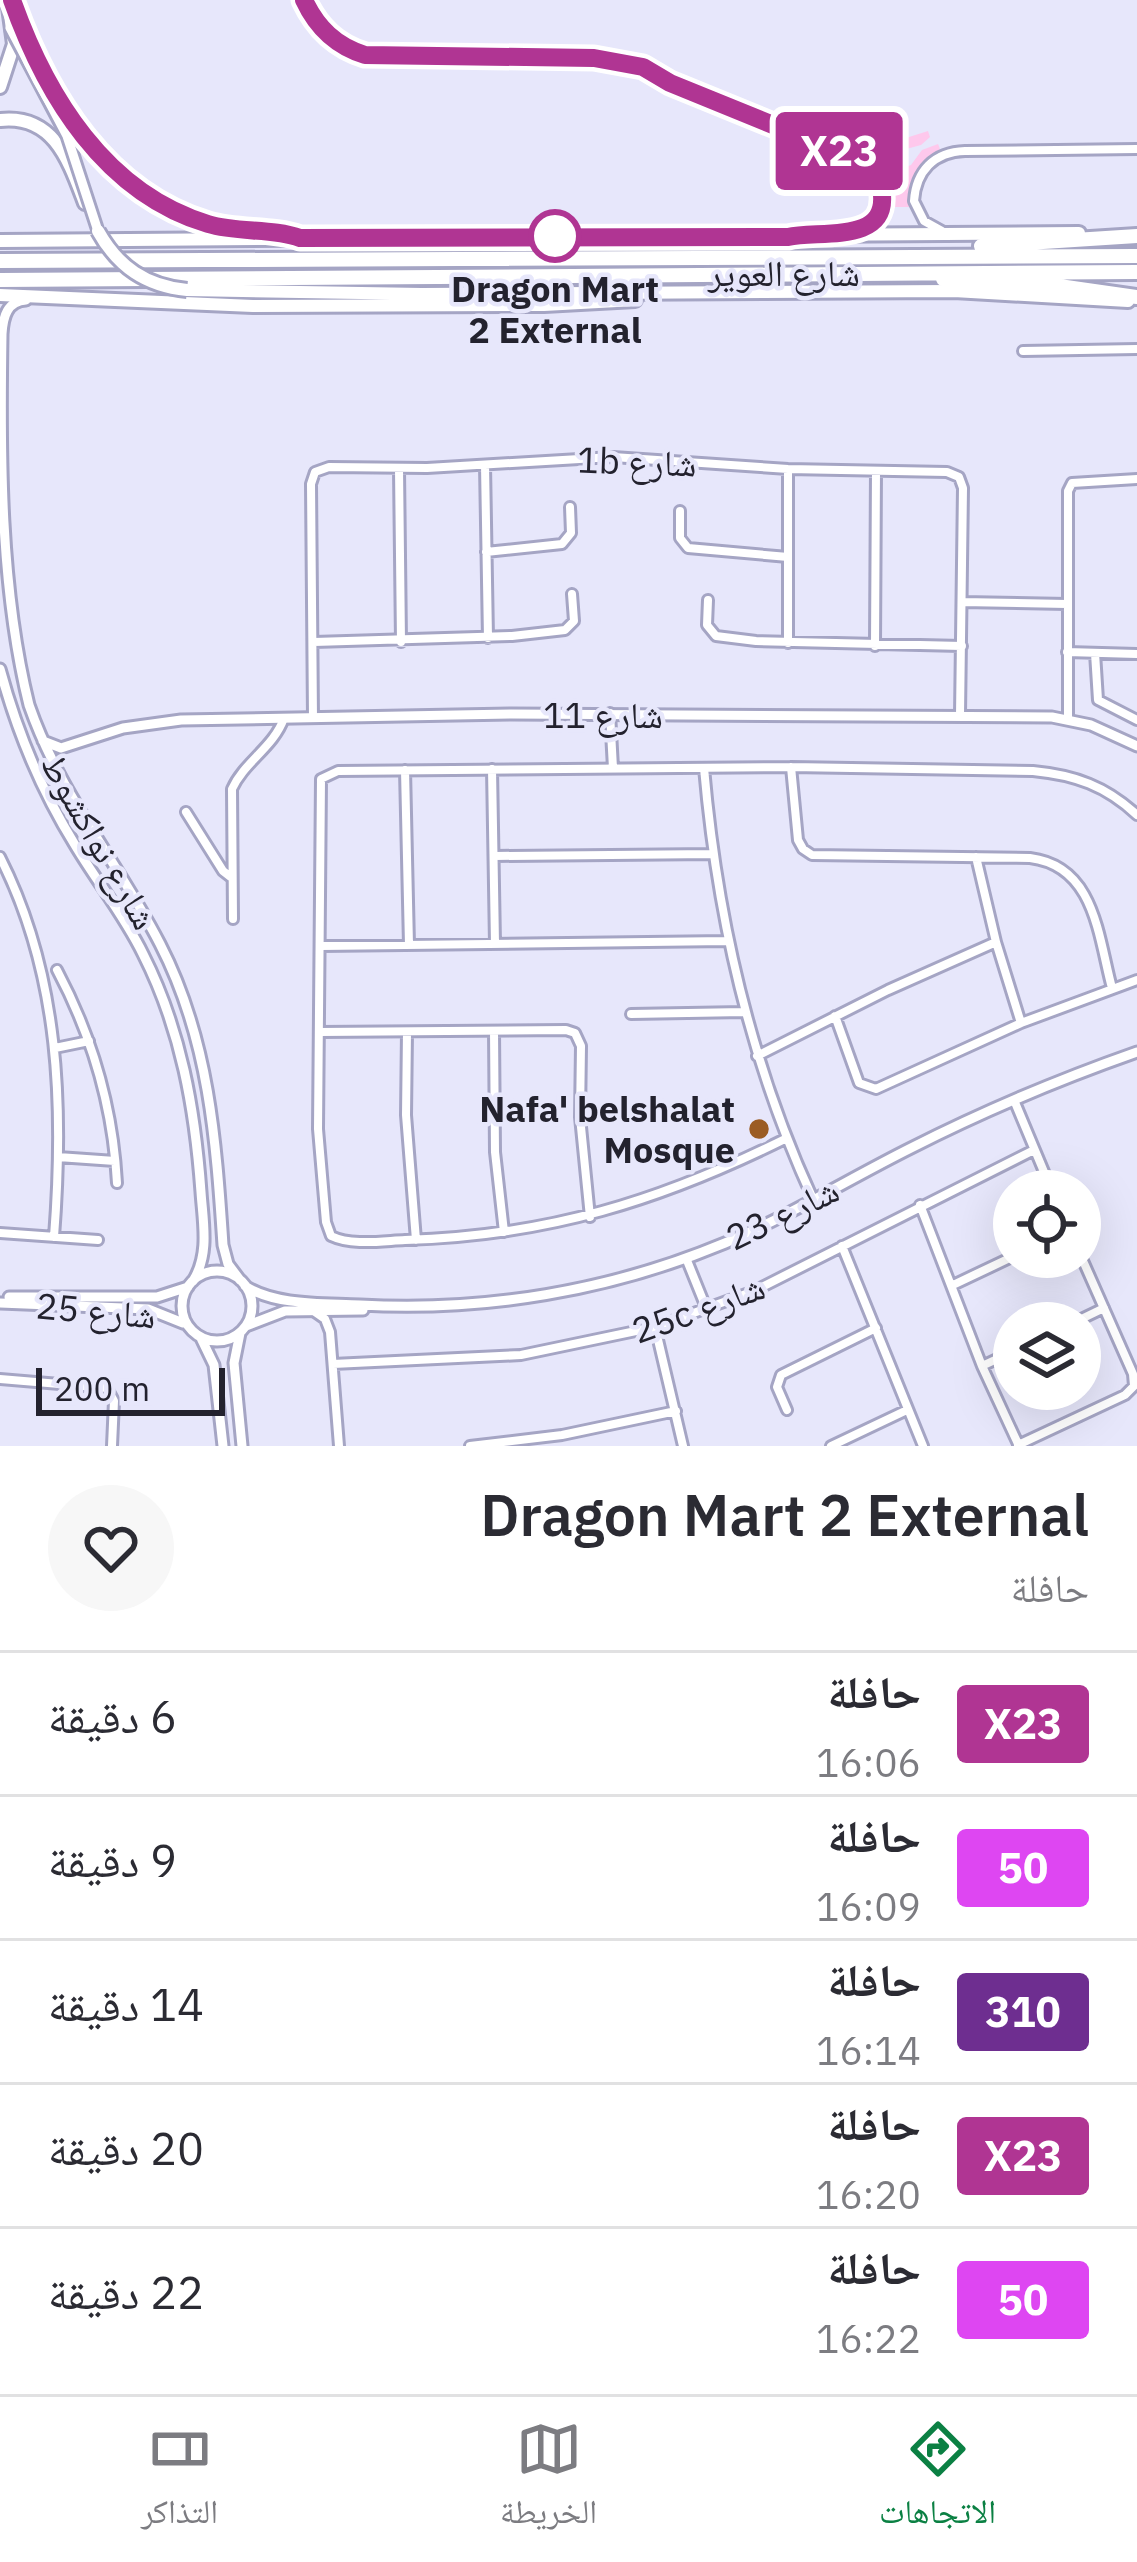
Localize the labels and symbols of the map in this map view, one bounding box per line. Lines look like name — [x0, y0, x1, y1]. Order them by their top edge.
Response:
line badge: X23 — [770, 112, 908, 190]
marker: Dragon Mart 2 External — [530, 211, 580, 261]
street label: شارع العوير — [707, 249, 860, 296]
place label: Dragon Mart 2 External — [451, 265, 659, 353]
street label: 1b شارع — [577, 435, 697, 487]
street label: شارع 11 — [543, 691, 663, 738]
street label: شارع نواكشوط — [31, 745, 169, 937]
place label: Nafa' belshalat Mosque — [479, 1085, 735, 1173]
marker: Nafa' belshalat Mosque — [746, 1116, 772, 1142]
street label: شارع 23 — [718, 1166, 846, 1260]
street label: 25c شارع — [625, 1262, 771, 1354]
street label: شارع 25 — [34, 1281, 158, 1339]
scale bar — [36, 1362, 225, 1415]

